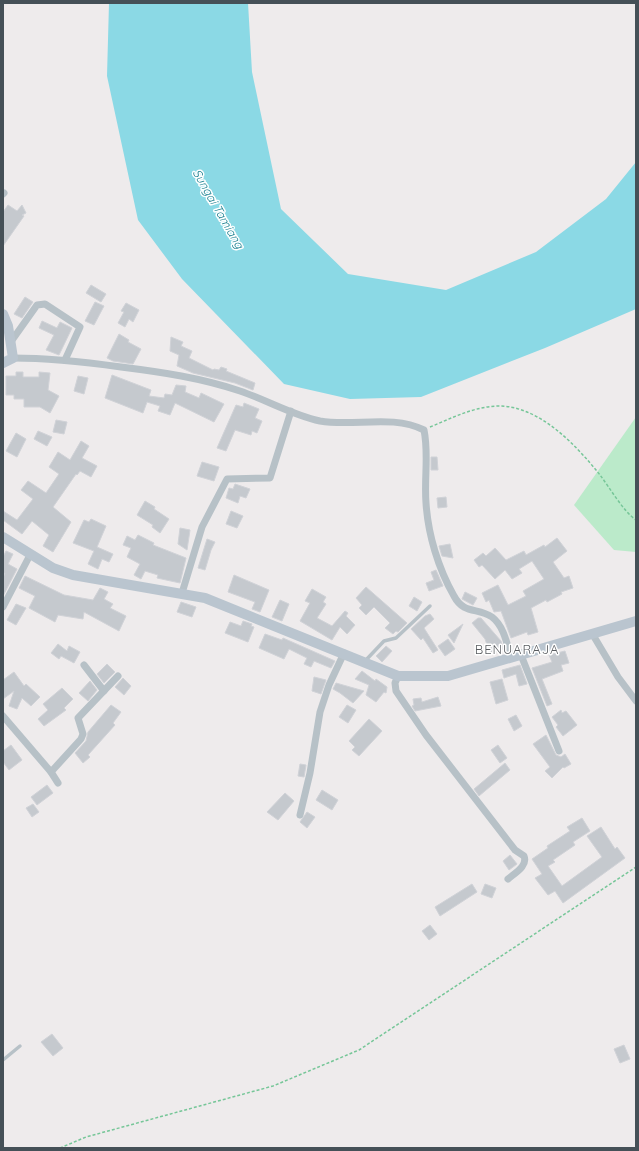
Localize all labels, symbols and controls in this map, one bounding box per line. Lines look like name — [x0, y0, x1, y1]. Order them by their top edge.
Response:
water label: Sungai Tamiang — [190, 166, 248, 253]
district label: BENUARAJA — [475, 641, 559, 657]

